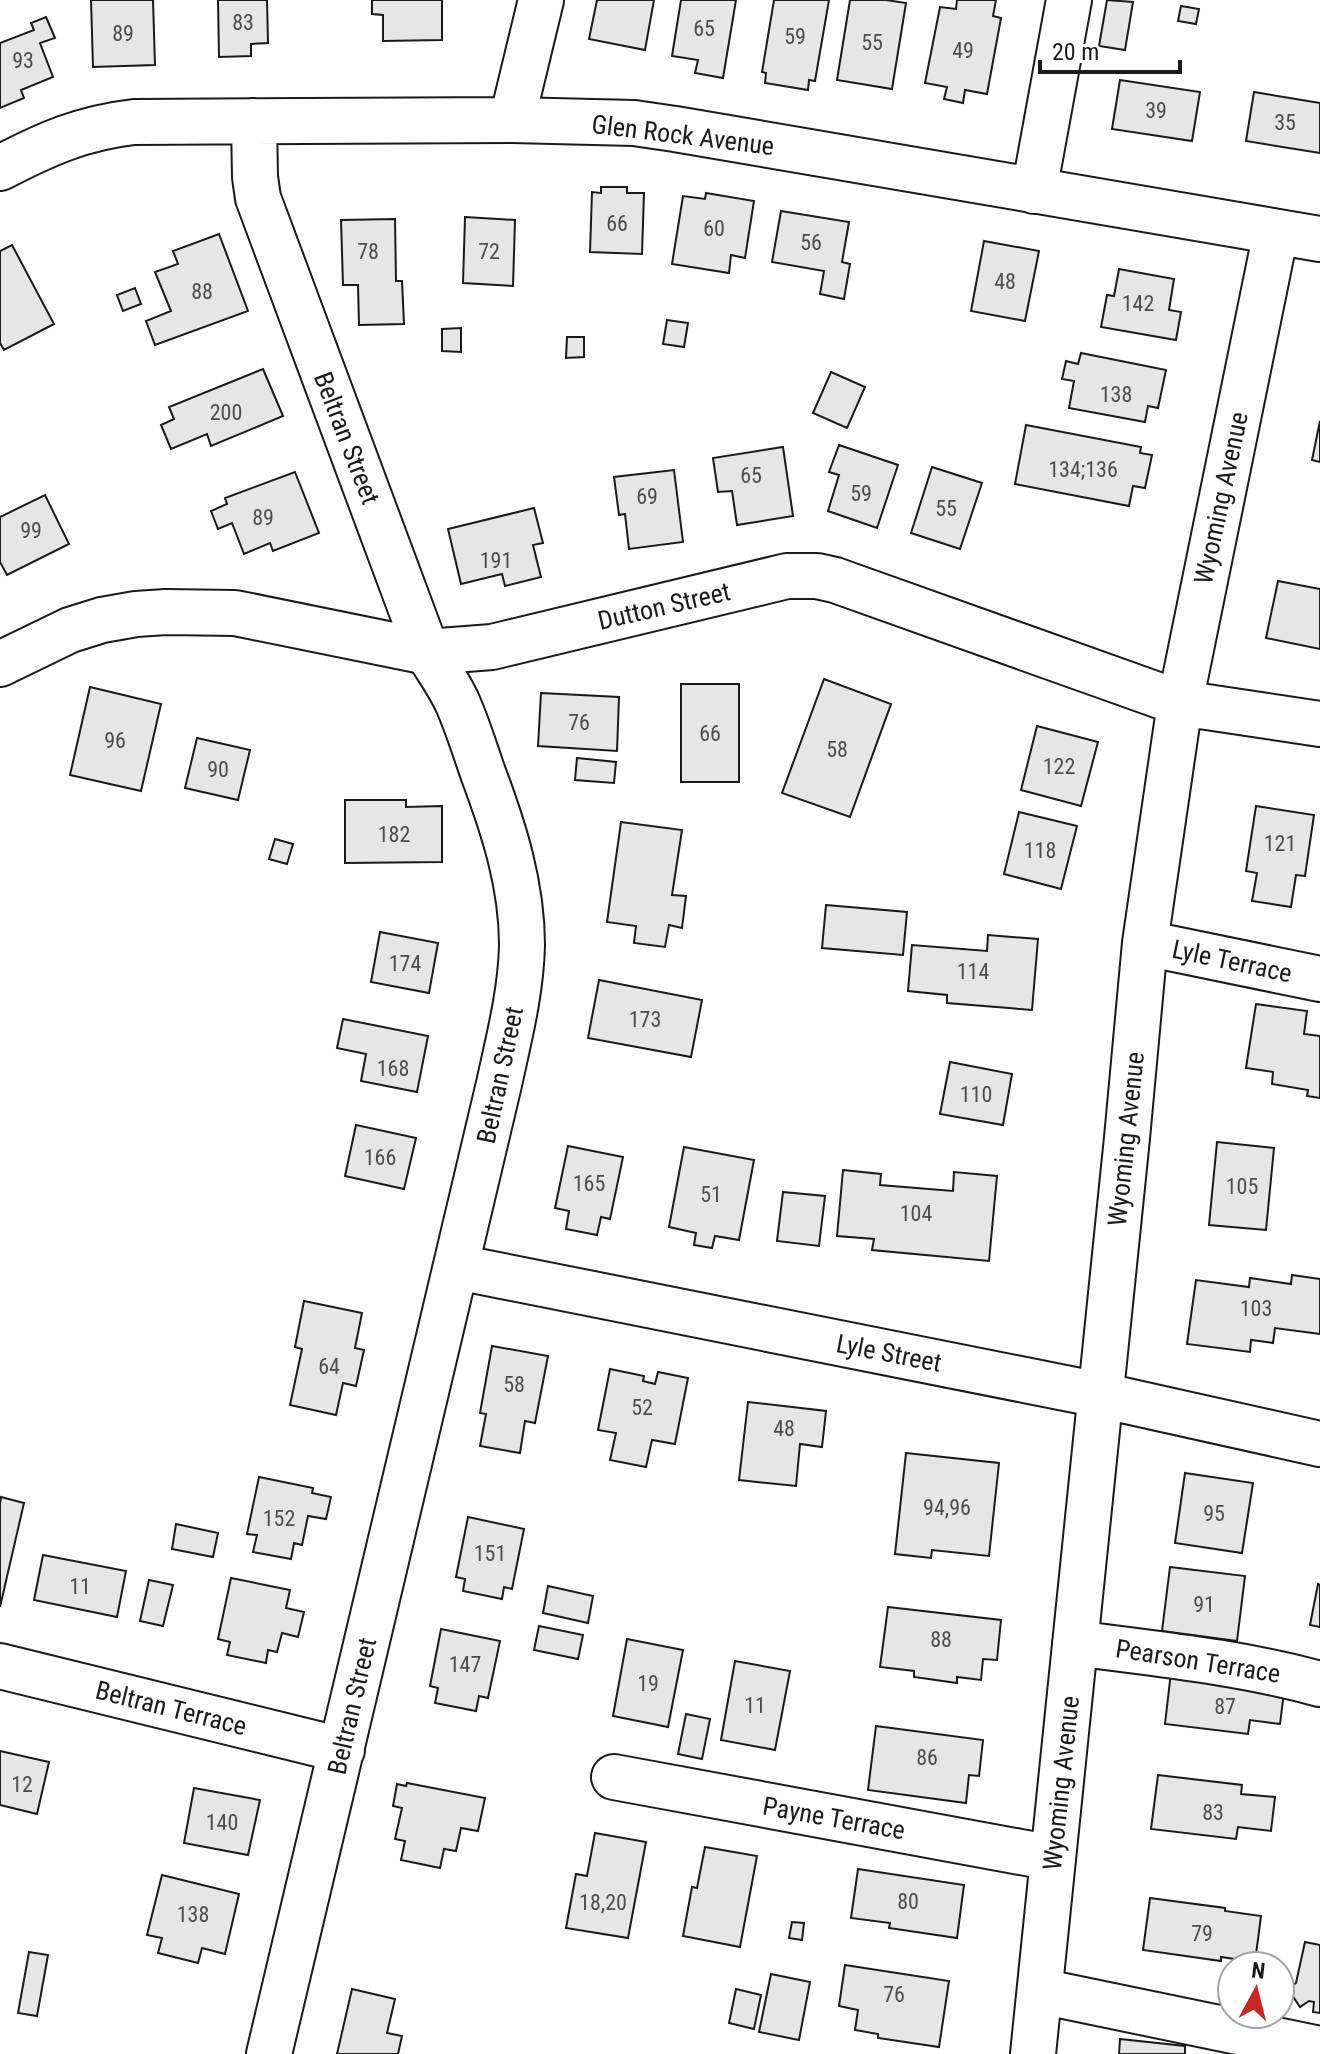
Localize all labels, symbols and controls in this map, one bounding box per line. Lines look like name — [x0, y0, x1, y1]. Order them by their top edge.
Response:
house number: 83 — [232, 10, 254, 35]
house number: 65 — [693, 16, 715, 41]
house number: 89 — [112, 21, 134, 46]
house number: 59 — [784, 24, 806, 49]
scale bar — [1040, 24, 1180, 74]
house number: 55 — [861, 30, 883, 55]
house number: 49 — [952, 38, 974, 63]
text: 20 m — [1052, 38, 1099, 66]
house number: 93 — [12, 48, 34, 73]
house number: 39 — [1145, 98, 1167, 123]
street label: Glen Rock Avenue — [590, 109, 776, 161]
house number: 35 — [1274, 110, 1296, 135]
house number: 66 — [606, 211, 628, 236]
house number: 60 — [703, 216, 725, 241]
house number: 56 — [800, 230, 822, 255]
house number: 78 — [357, 239, 379, 264]
house number: 72 — [478, 239, 500, 264]
house number: 48 — [994, 269, 1016, 294]
house number: 88 — [191, 279, 213, 304]
house number: 142 — [1122, 291, 1154, 316]
street label: Beltran Street — [308, 368, 386, 508]
house number: 138 — [1100, 382, 1132, 407]
house number: 200 — [210, 400, 242, 425]
street label: Wyoming Avenue — [1188, 409, 1254, 587]
house number: 134;136 — [1048, 457, 1118, 482]
house number: 65 — [740, 463, 762, 488]
house number: 59 — [850, 481, 872, 506]
house number: 69 — [636, 484, 658, 509]
house number: 55 — [935, 496, 957, 521]
house number: 89 — [252, 505, 274, 530]
house number: 99 — [20, 518, 42, 543]
house number: 191 — [480, 548, 512, 573]
street label: Dutton Street — [595, 576, 733, 636]
house number: 76 — [568, 710, 590, 735]
house number: 66 — [699, 721, 721, 746]
house number: 96 — [104, 728, 126, 753]
house number: 58 — [826, 737, 848, 762]
house number: 122 — [1043, 754, 1075, 779]
house number: 90 — [207, 757, 229, 782]
house number: 182 — [378, 822, 410, 847]
house number: 121 — [1264, 831, 1296, 856]
house number: 118 — [1024, 838, 1056, 863]
street label: Lyle Terrace — [1169, 934, 1295, 988]
house number: 174 — [389, 951, 421, 976]
house number: 114 — [957, 959, 989, 984]
street label: Beltran Street — [471, 1004, 529, 1146]
house number: 173 — [629, 1007, 661, 1032]
street label: Wyoming Avenue — [1102, 1050, 1150, 1228]
house number: 168 — [377, 1056, 409, 1081]
house number: 110 — [960, 1082, 992, 1107]
house number: 166 — [364, 1145, 396, 1170]
house number: 165 — [573, 1171, 605, 1196]
house number: 105 — [1226, 1174, 1258, 1199]
house number: 51 — [700, 1182, 722, 1207]
house number: 104 — [900, 1201, 932, 1226]
house number: 103 — [1240, 1296, 1272, 1321]
street label: Lyle Street — [834, 1328, 944, 1378]
house number: 64 — [318, 1354, 340, 1379]
house number: 58 — [503, 1372, 525, 1397]
house number: 52 — [631, 1395, 653, 1420]
house number: 48 — [773, 1416, 795, 1441]
house number: 94,96 — [923, 1495, 971, 1520]
house number: 95 — [1203, 1501, 1225, 1526]
house number: 152 — [263, 1506, 295, 1531]
house number: 151 — [474, 1541, 506, 1566]
house number: 11 — [69, 1574, 91, 1599]
house number: 91 — [1193, 1592, 1215, 1617]
house number: 88 — [930, 1627, 952, 1652]
street label: Pearson Terrace — [1114, 1633, 1282, 1689]
street label: Beltran Street — [322, 1635, 382, 1777]
house number: 147 — [449, 1652, 481, 1677]
house number: 19 — [637, 1671, 659, 1696]
street label: Beltran Terrace — [92, 1675, 250, 1741]
house number: 11 — [744, 1693, 766, 1718]
street label: Wyoming Avenue — [1037, 1694, 1085, 1872]
house number: 87 — [1214, 1694, 1236, 1719]
house number: 86 — [916, 1745, 938, 1770]
house number: 12 — [11, 1772, 33, 1797]
street label: Payne Terrace — [760, 1791, 908, 1845]
house number: 83 — [1202, 1800, 1224, 1825]
house number: 140 — [206, 1810, 238, 1835]
house number: 80 — [897, 1889, 919, 1914]
house number: 18,20 — [579, 1890, 627, 1915]
house number: 138 — [177, 1902, 209, 1927]
house number: 79 — [1191, 1921, 1213, 1946]
north arrow — [1216, 1950, 1296, 2030]
text: N — [1250, 1957, 1267, 1984]
house number: 76 — [883, 1982, 905, 2007]

